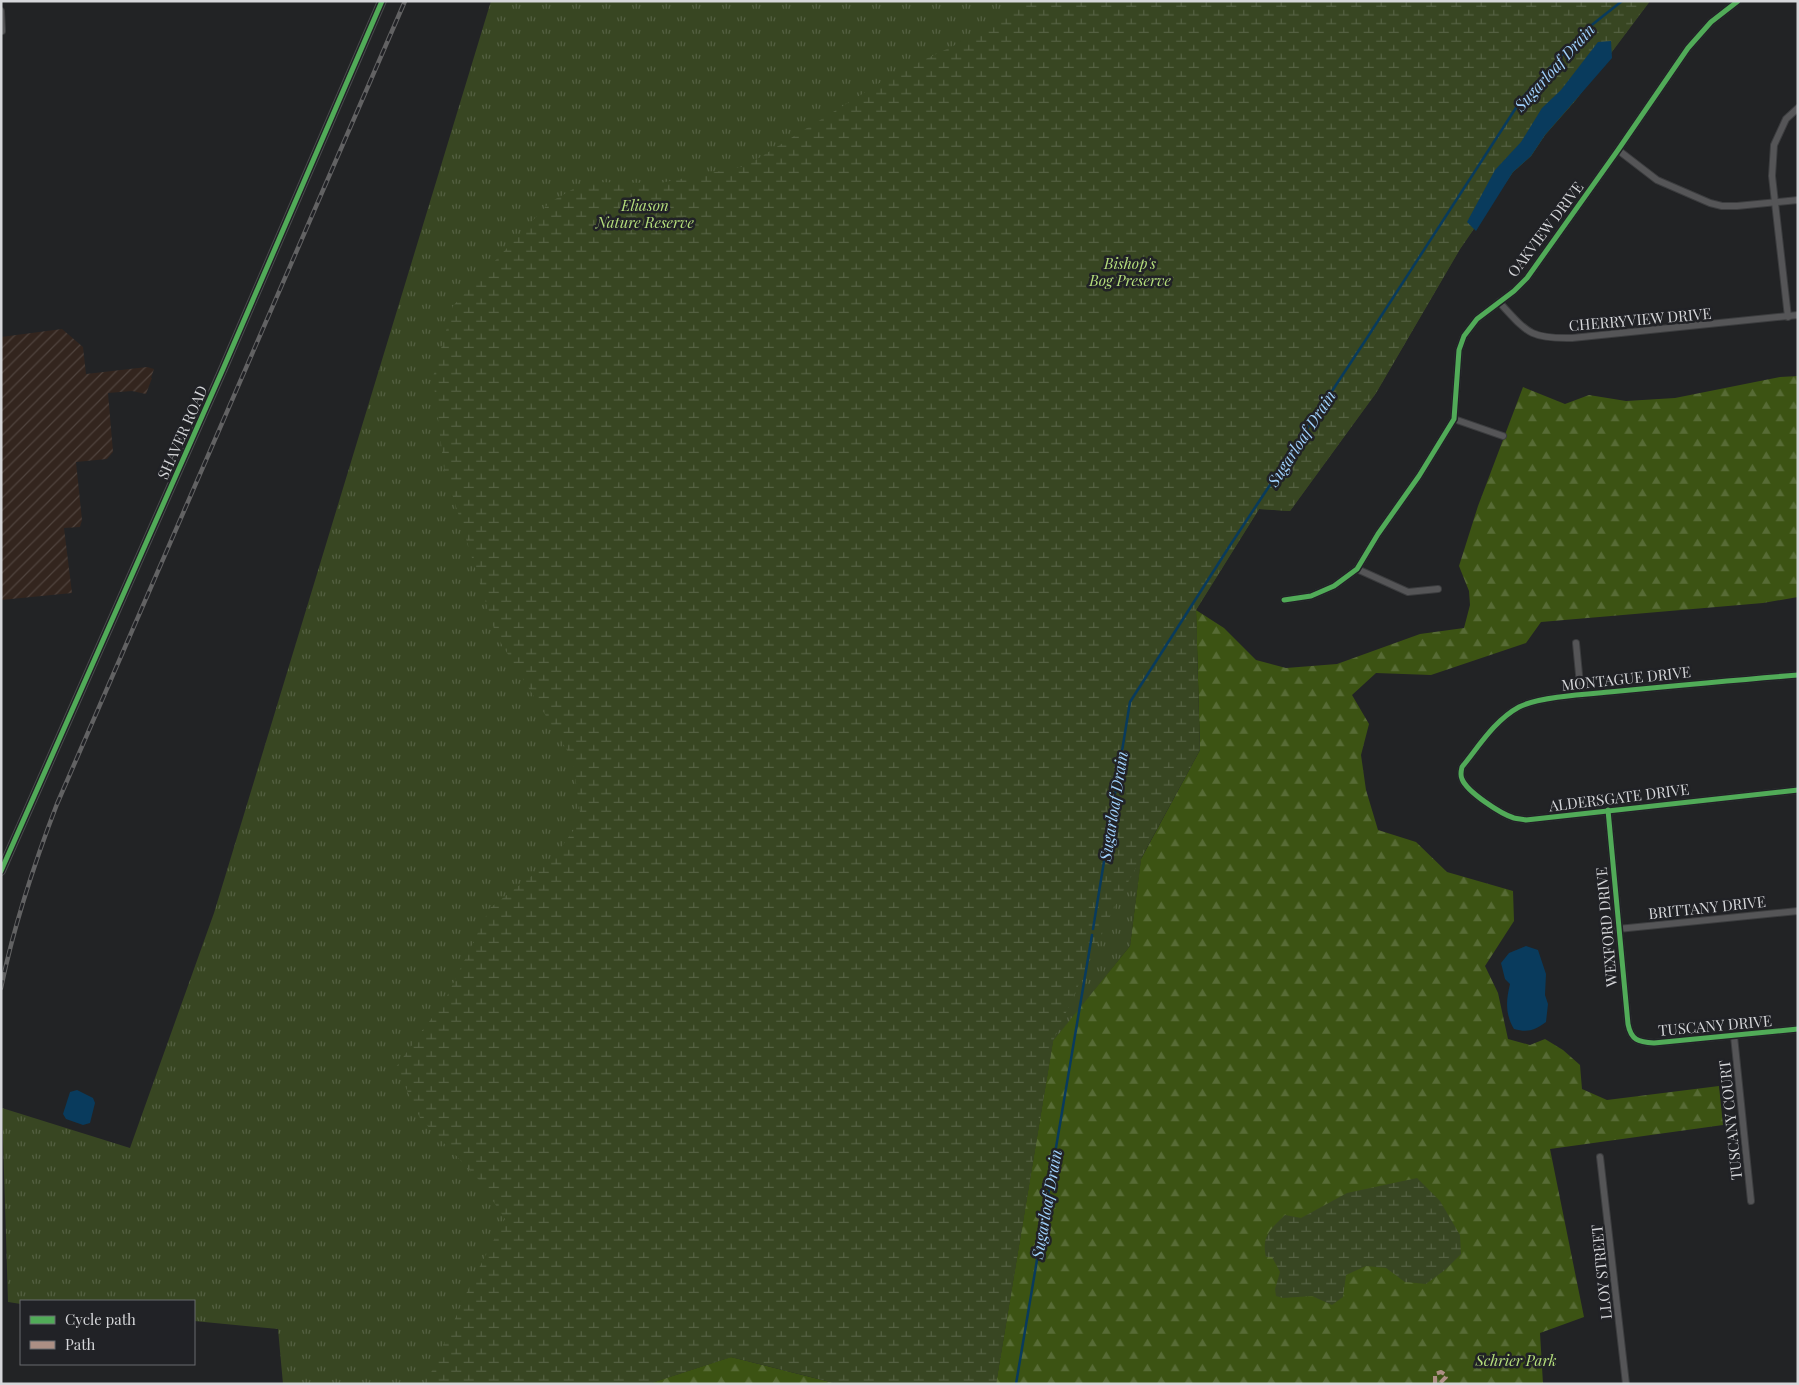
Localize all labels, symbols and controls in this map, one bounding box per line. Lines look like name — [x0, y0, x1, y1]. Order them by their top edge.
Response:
water label: Sugarloaf Drain — [1508, 19, 1599, 116]
street label: OAKVIEW DRIVE — [1503, 177, 1587, 281]
park label: Eliason Nature Reserve — [594, 195, 694, 232]
park label: Bishop's Bog Preserve — [1088, 253, 1171, 290]
street label: CHERRYVIEW DRIVE — [1568, 303, 1712, 335]
street label: SHAVER ROAD — [152, 382, 212, 482]
water label: Sugarloaf Drain — [1262, 386, 1340, 491]
street label: MONTAGUE DRIVE — [1560, 661, 1692, 695]
water label: Sugarloaf Drain — [1094, 750, 1132, 863]
street label: ALDERSGATE DRIVE — [1547, 778, 1690, 816]
street label: WEXFORD DRIVE — [1591, 866, 1621, 989]
street label: BRITTANY DRIVE — [1647, 891, 1767, 923]
street label: TUSCANY DRIVE — [1657, 1010, 1773, 1040]
street label: TUSCANY COURT — [1714, 1059, 1746, 1181]
water label: Sugarloaf Drain — [1026, 1148, 1066, 1261]
street label: LLOY STREET — [1586, 1224, 1616, 1320]
legend — [20, 1300, 195, 1365]
text: Cycle path — [65, 1309, 136, 1329]
text: Path — [65, 1334, 95, 1354]
park label: Schrier Park — [1474, 1350, 1557, 1370]

